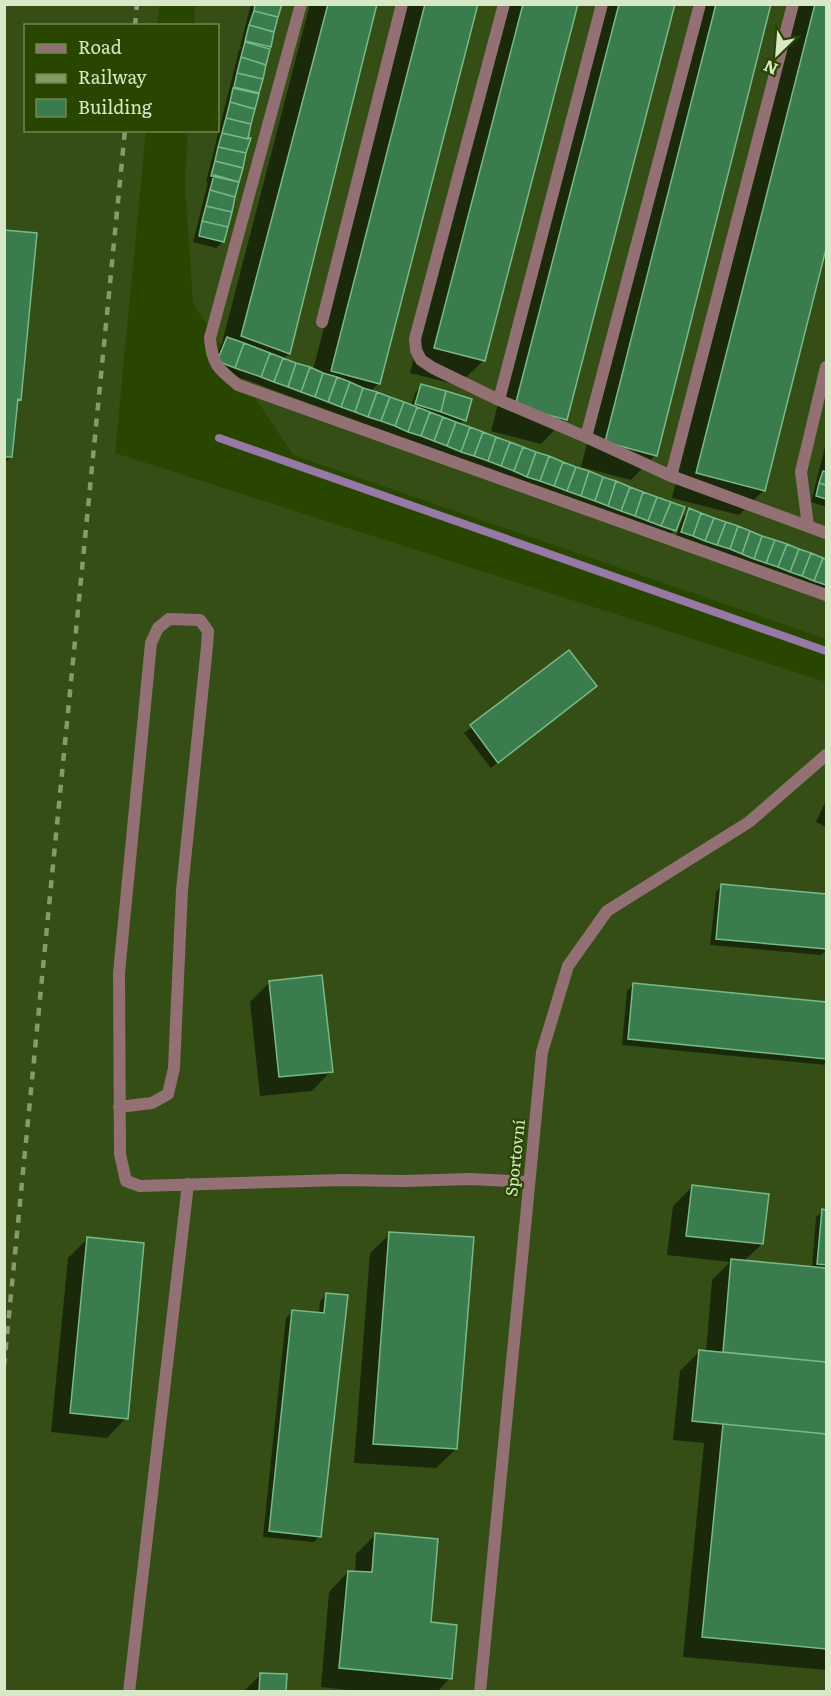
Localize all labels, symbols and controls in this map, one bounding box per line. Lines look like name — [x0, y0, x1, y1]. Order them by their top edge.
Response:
legend — [24, 24, 219, 132]
north arrow — [747, 24, 807, 84]
text: Road — [78, 33, 122, 60]
text: N — [759, 55, 781, 82]
text: Railway — [78, 63, 147, 90]
text: Building — [78, 93, 153, 120]
street label: Sportovní — [498, 1118, 530, 1198]

